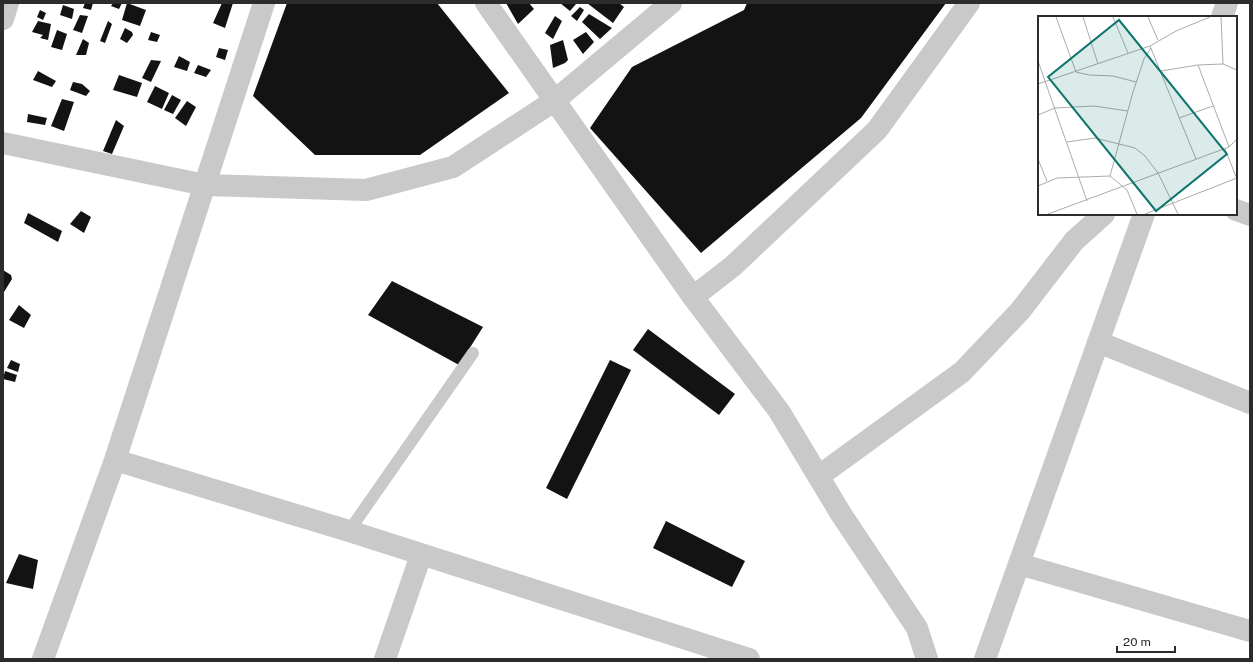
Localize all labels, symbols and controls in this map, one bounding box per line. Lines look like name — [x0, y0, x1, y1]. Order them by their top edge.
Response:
inset map — [1038, 16, 1237, 215]
scale bar — [1117, 628, 1175, 654]
text: 20 m — [1123, 635, 1151, 649]

